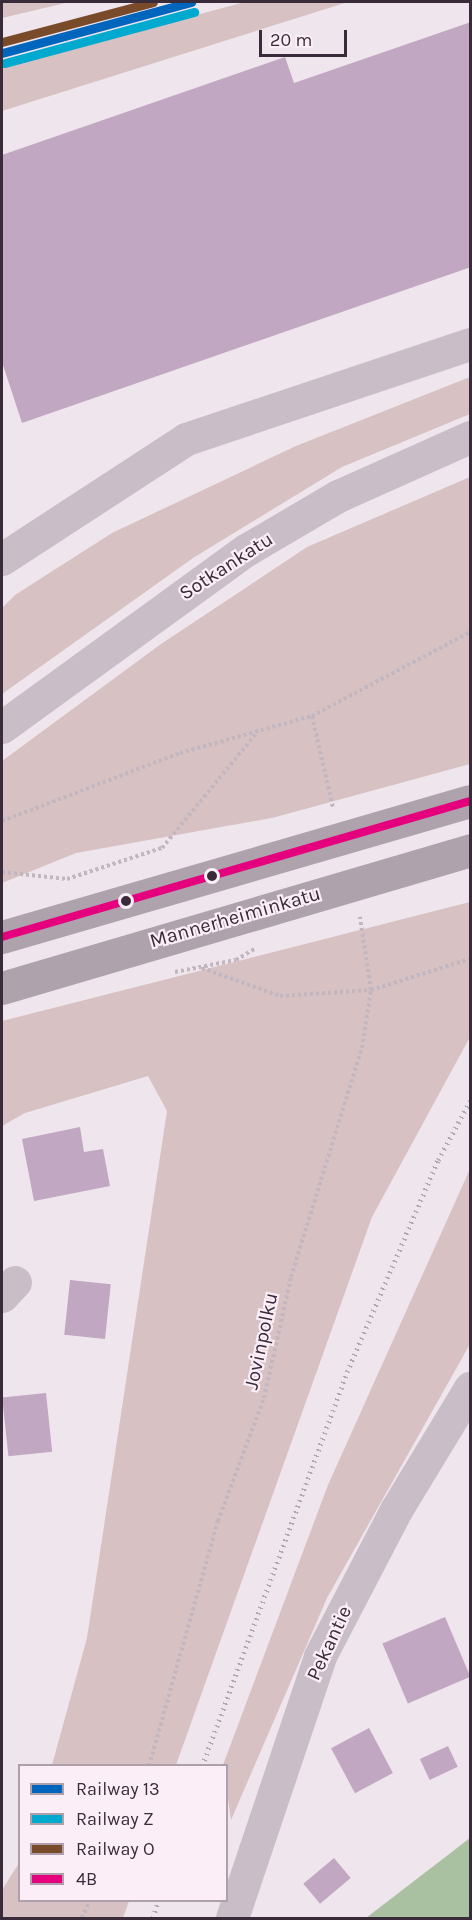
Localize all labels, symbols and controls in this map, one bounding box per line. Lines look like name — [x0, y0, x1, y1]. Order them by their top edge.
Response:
scale bar — [262, 18, 350, 56]
text: 20 m — [270, 29, 312, 51]
street label: Sotkankatu — [175, 527, 277, 605]
unlabelled marker — [206, 870, 218, 882]
street label: Mannerheiminkatu — [147, 881, 323, 953]
unlabelled marker — [120, 895, 132, 907]
street label: Jovinpolku — [239, 1290, 283, 1392]
street label: Pekantie — [301, 1602, 357, 1684]
legend — [18, 1764, 228, 1902]
text: Railway 13 — [76, 1778, 160, 1800]
text: Railway Z — [76, 1808, 154, 1830]
text: Railway O — [76, 1838, 155, 1860]
text: 4B — [76, 1868, 97, 1890]

